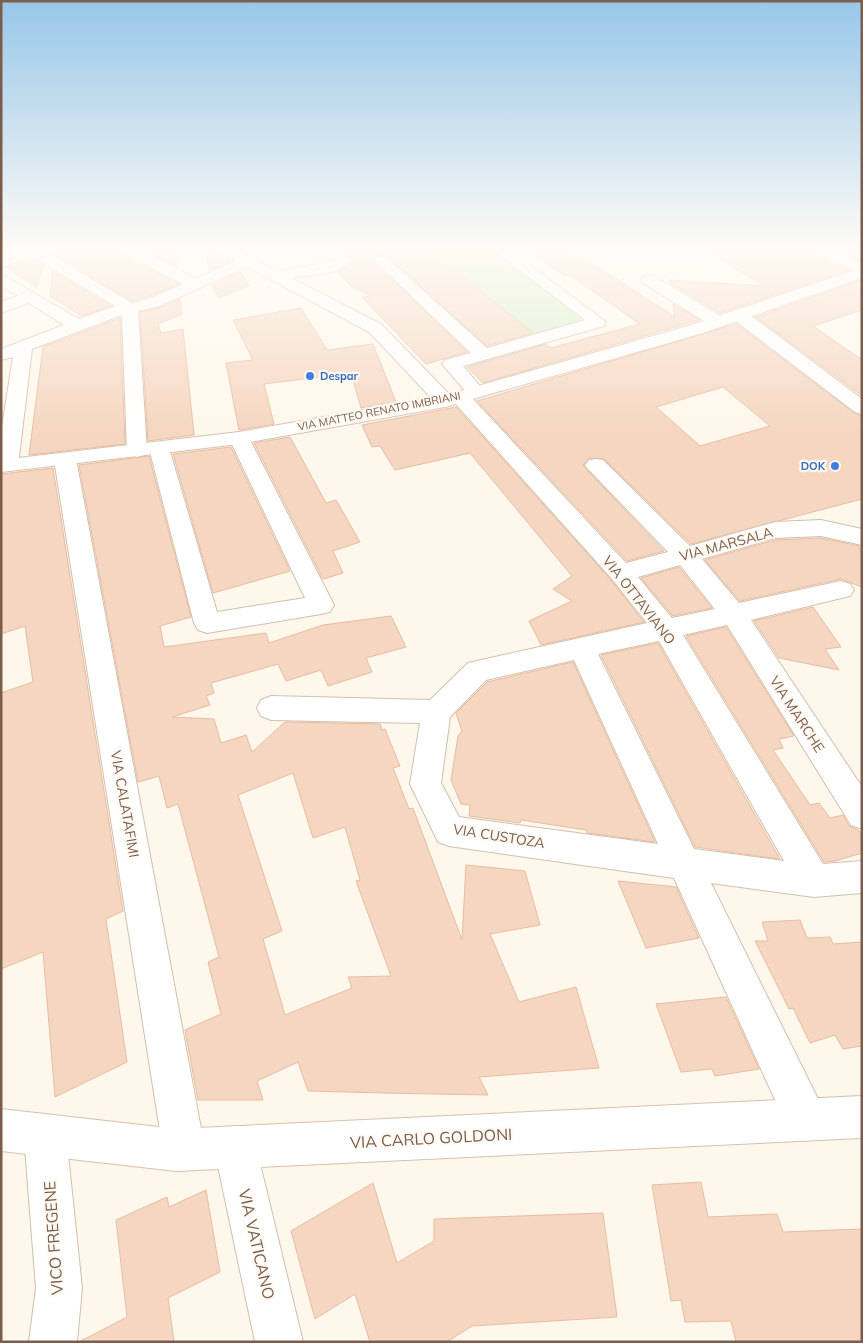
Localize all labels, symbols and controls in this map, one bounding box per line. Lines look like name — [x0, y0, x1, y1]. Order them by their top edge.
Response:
place label: Despar — [320, 369, 359, 383]
marker: Despar — [304, 370, 316, 382]
street label: VIA MATTEO RENATO IMBRIANI — [296, 388, 462, 434]
place label: DOK — [801, 459, 826, 473]
marker: DOK — [829, 460, 841, 472]
street label: VIA MARSALA — [677, 523, 775, 565]
street label: VIA OTTAVIANO — [599, 552, 679, 648]
street label: VIA MARCHE — [766, 672, 828, 756]
street label: VIA CALATAFIMI — [107, 749, 143, 859]
street label: VIA CUSTOZA — [452, 820, 547, 852]
street label: VIA CARLO GOLDONI — [349, 1124, 513, 1152]
street label: VICO FREGENE — [39, 1180, 67, 1296]
street label: VIA VATICANO — [235, 1187, 279, 1301]

